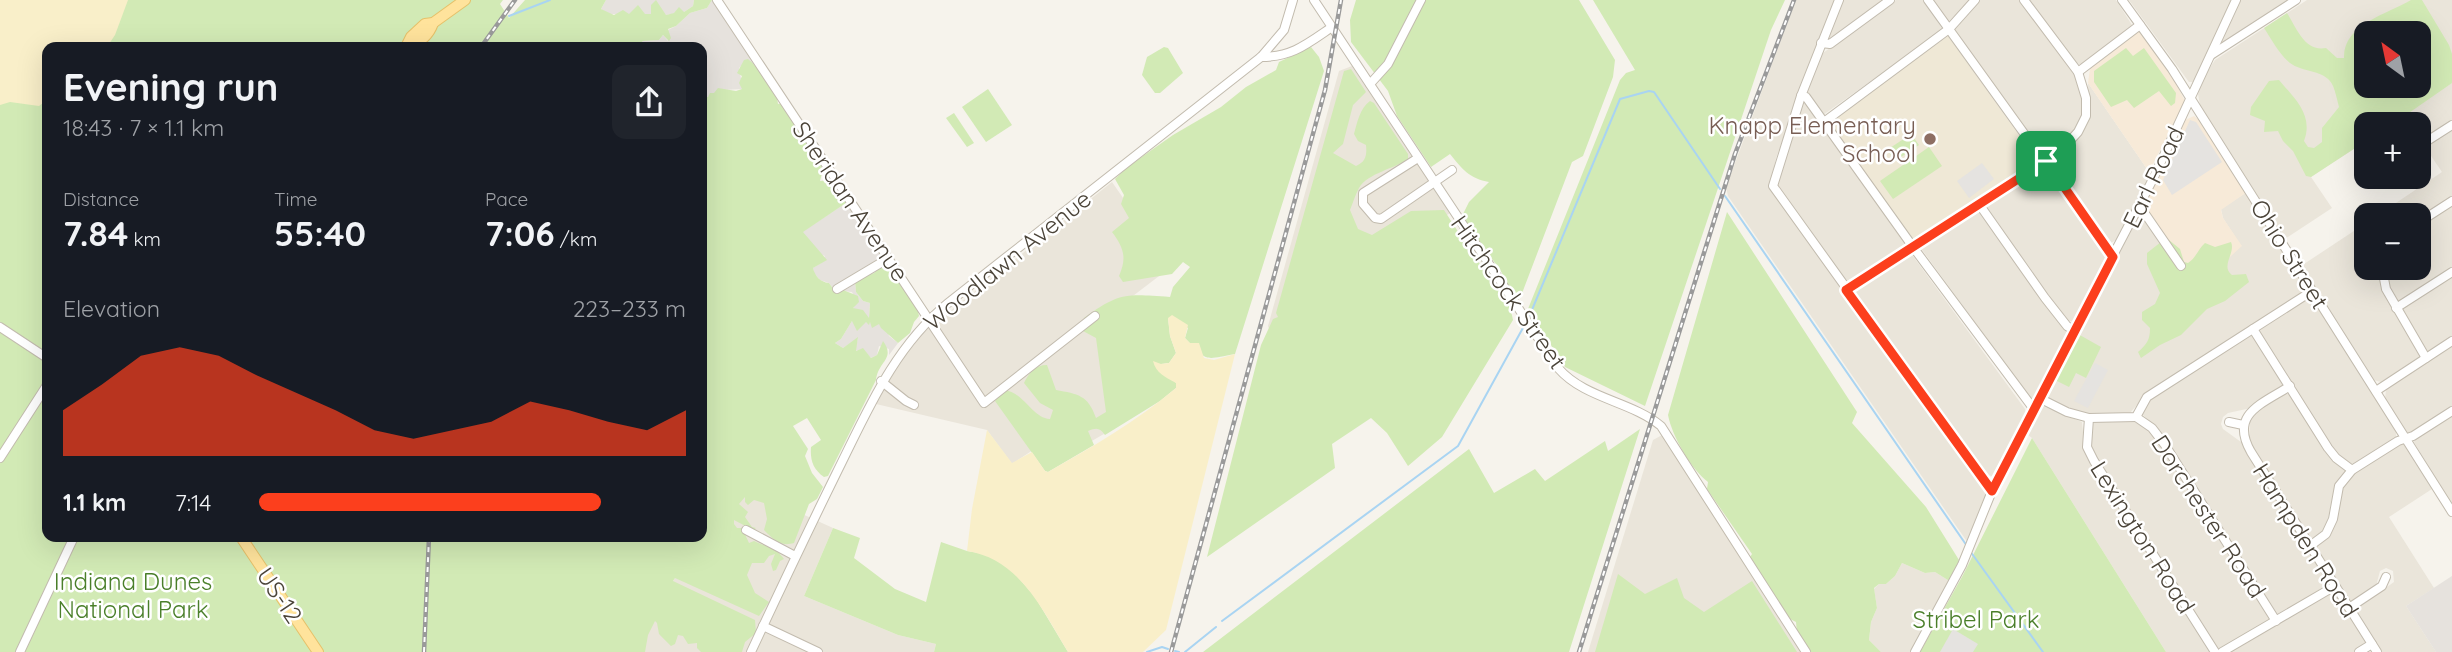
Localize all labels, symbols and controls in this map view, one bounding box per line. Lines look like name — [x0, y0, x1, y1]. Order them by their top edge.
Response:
north arrow — [2354, 21, 2431, 98]
map controls — [2354, 21, 2431, 280]
text: Evening run — [63, 63, 278, 111]
button: share — [612, 65, 686, 139]
place label: Knapp Elementary School — [1709, 110, 1916, 168]
button: + — [2354, 112, 2431, 189]
text: 18:43 · 7 × 1.1 km — [63, 113, 224, 142]
street label: Sheridan Avenue — [786, 115, 916, 287]
street label: Earl Road — [2116, 121, 2190, 233]
marker: Knapp Elementary School — [1922, 131, 1938, 147]
pin — [2016, 131, 2076, 191]
icon: arrive — [2027, 142, 2065, 180]
street label: Woodlawn Avenue — [917, 183, 1097, 337]
text: Distance — [63, 187, 139, 211]
text: Time — [274, 187, 318, 211]
text: Pace — [485, 187, 528, 211]
street label: Ohio Street — [2244, 194, 2336, 314]
button: − — [2354, 203, 2431, 280]
street label: Hitchcock Street — [1445, 209, 1573, 375]
text: 7.84 — [63, 211, 128, 255]
text: 55:40 — [274, 211, 366, 255]
text: 7:06 — [485, 211, 555, 255]
text: km — [128, 227, 161, 251]
text: /km — [555, 227, 597, 251]
text: Elevation — [63, 294, 160, 323]
text: 223–233 m — [573, 294, 686, 323]
street label: Dorchester Road — [2145, 429, 2273, 603]
street label: Lexington Road — [2084, 455, 2202, 619]
street label: Hampden Road — [2247, 457, 2365, 623]
text: 1.1 km — [63, 488, 126, 517]
text: 7:14 — [175, 488, 211, 517]
street label: US-12 — [251, 561, 309, 629]
park label: Indiana Dunes National Park — [54, 566, 212, 624]
park label: Stribel Park — [1913, 604, 2039, 634]

